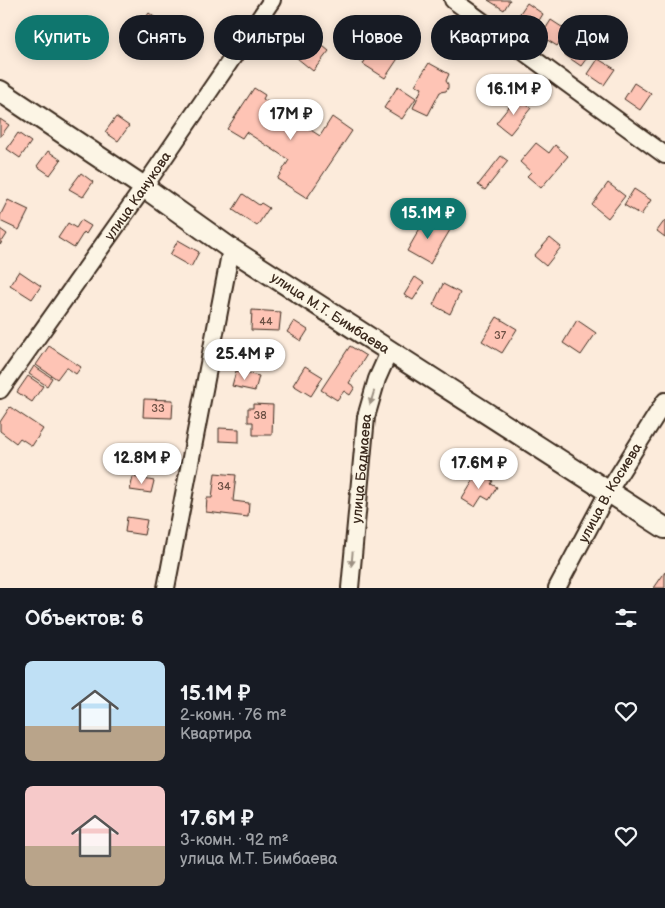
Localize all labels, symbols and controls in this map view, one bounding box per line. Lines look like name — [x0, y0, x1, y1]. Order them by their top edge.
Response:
chip: Купить — [15, 15, 109, 60]
chip: Снять — [119, 15, 204, 60]
chip: Фильтры — [214, 15, 323, 60]
chip: Новое — [333, 15, 421, 60]
chip: Квартира — [431, 15, 548, 60]
chip: Дом — [558, 15, 628, 60]
pin: 16.1M ₽ — [468, 74, 560, 116]
text: 16.1M ₽ — [487, 80, 541, 99]
pin: 17M ₽ — [256, 98, 326, 141]
text: 17M ₽ — [270, 105, 313, 124]
street label: улица Канукова — [101, 148, 175, 243]
pin: 15.1M ₽ — [382, 198, 474, 240]
text: 15.1M ₽ — [401, 204, 455, 223]
street label: улица М.Т. Бимбаева — [268, 268, 394, 358]
house number: 44 — [259, 315, 273, 328]
house number: 37 — [494, 329, 507, 342]
pin: 25.4M ₽ — [199, 338, 291, 381]
text: 25.4M ₽ — [215, 345, 275, 364]
one-way arrow — [367, 390, 375, 405]
house number: 33 — [151, 402, 165, 415]
house number: 38 — [253, 409, 267, 422]
street label: улица Бадмаева — [348, 412, 375, 524]
street label: улица В. Косиева — [574, 439, 646, 545]
pin: 12.8M ₽ — [96, 442, 188, 485]
pin: 17.6M ₽ — [433, 448, 525, 490]
text: 12.8M ₽ — [114, 449, 170, 468]
text: 17.6M ₽ — [451, 454, 507, 473]
house number: 34 — [217, 480, 231, 493]
one-way arrow — [348, 551, 356, 567]
icon: filters — [612, 604, 640, 632]
text: Объектов: 6 — [25, 606, 144, 631]
icon: home — [65, 681, 125, 741]
text: 15.1M ₽ — [180, 681, 250, 706]
icon: heart — [612, 697, 640, 725]
text: 2-комн. · 76 m² — [180, 706, 287, 725]
text: Квартира — [180, 725, 252, 744]
icon: home — [65, 806, 125, 866]
text: 17.6M ₽ — [180, 806, 254, 831]
icon: heart — [612, 822, 640, 850]
text: 3-комн. · 92 m² — [180, 831, 289, 850]
text: улица М.Т. Бимбаева — [180, 850, 337, 869]

